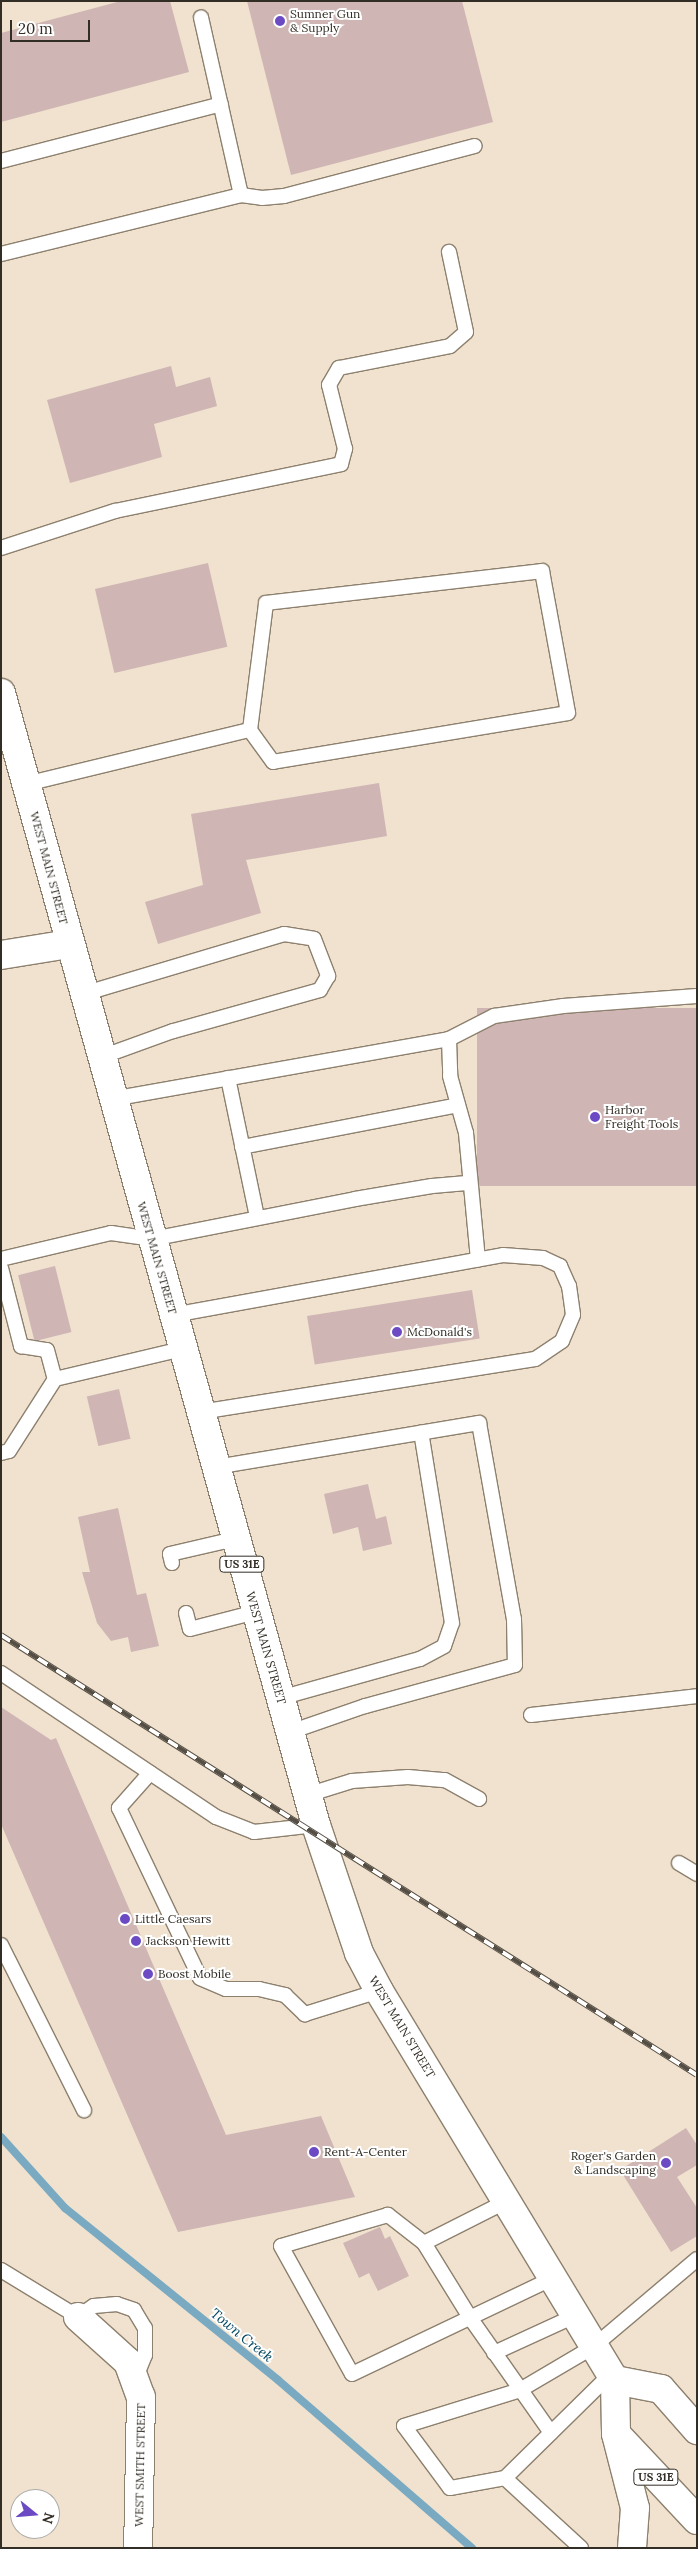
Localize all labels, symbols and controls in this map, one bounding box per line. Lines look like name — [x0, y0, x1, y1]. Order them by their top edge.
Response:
place label: Sumner Gun & Supply — [290, 7, 360, 35]
scale bar — [12, 10, 92, 42]
marker: Sumner Gun & Supply — [274, 15, 286, 27]
text: 20 m — [18, 19, 53, 38]
street label: WEST MAIN STREET — [27, 810, 71, 926]
place label: Harbor Freight Tools — [605, 1103, 678, 1131]
marker: Harbor Freight Tools — [589, 1111, 601, 1123]
street label: WEST MAIN STREET — [134, 1200, 180, 1316]
place label: McDonald's — [407, 1325, 472, 1339]
marker: McDonald's — [391, 1326, 403, 1338]
road number: US 31E — [218, 1556, 266, 1572]
street label: WEST MAIN STREET — [243, 1590, 289, 1706]
place label: Little Caesars — [135, 1912, 211, 1926]
marker: Little Caesars — [119, 1913, 131, 1925]
place label: Jackson Hewitt — [146, 1934, 230, 1948]
marker: Jackson Hewitt — [130, 1935, 142, 1947]
place label: Boost Mobile — [158, 1967, 231, 1981]
marker: Boost Mobile — [142, 1968, 154, 1980]
street label: WEST MAIN STREET — [366, 1973, 438, 2081]
place label: Rent-A-Center — [324, 2145, 407, 2159]
marker: Rent-A-Center — [308, 2146, 320, 2158]
place label: Roger's Garden & Landscaping — [571, 2149, 656, 2177]
marker: Roger's Garden & Landscaping — [660, 2157, 672, 2169]
water label: Town Creek — [207, 2305, 277, 2365]
street label: WEST SMITH STREET — [132, 2403, 148, 2527]
road number: US 31E — [632, 2468, 680, 2486]
north arrow — [10, 2489, 60, 2539]
text: N — [38, 2510, 59, 2526]

